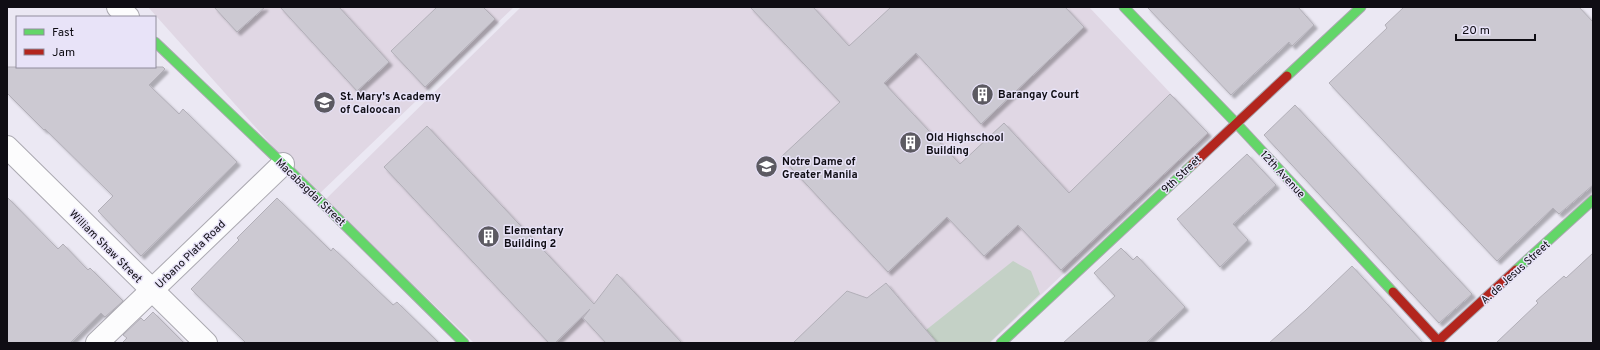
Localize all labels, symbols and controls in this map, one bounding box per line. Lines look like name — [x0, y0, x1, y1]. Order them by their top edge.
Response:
legend — [16, 16, 156, 68]
scale bar — [1456, 16, 1535, 42]
text: 20 m — [1462, 23, 1490, 39]
text: Fast — [52, 25, 74, 41]
text: Jam — [52, 45, 75, 61]
building icon: Barangay Court — [970, 81, 996, 107]
place label: Barangay Court — [998, 88, 1079, 102]
school or university icon: St. Mary's Academy of Caloocan — [311, 89, 337, 115]
place label: St. Mary's Academy of Caloocan — [340, 90, 441, 117]
building icon: Old Highschool Building — [897, 130, 923, 156]
place label: Old Highschool Building — [926, 131, 1004, 158]
street label: 12th Avenue — [1257, 148, 1308, 201]
street label: 9th Street — [1159, 153, 1205, 197]
school or university icon: Notre Dame of Greater Manila — [754, 154, 780, 180]
place label: Notre Dame of Greater Manila — [782, 155, 858, 182]
street label: Macabagdal Street — [272, 156, 348, 230]
street label: William Shaw Street — [66, 207, 145, 286]
street label: Urbano Plata Road — [153, 218, 229, 292]
building icon: Elementary Building 2 — [476, 223, 502, 249]
place label: Elementary Building 2 — [504, 224, 564, 251]
street label: A. de Jesus Street — [1478, 238, 1553, 307]

